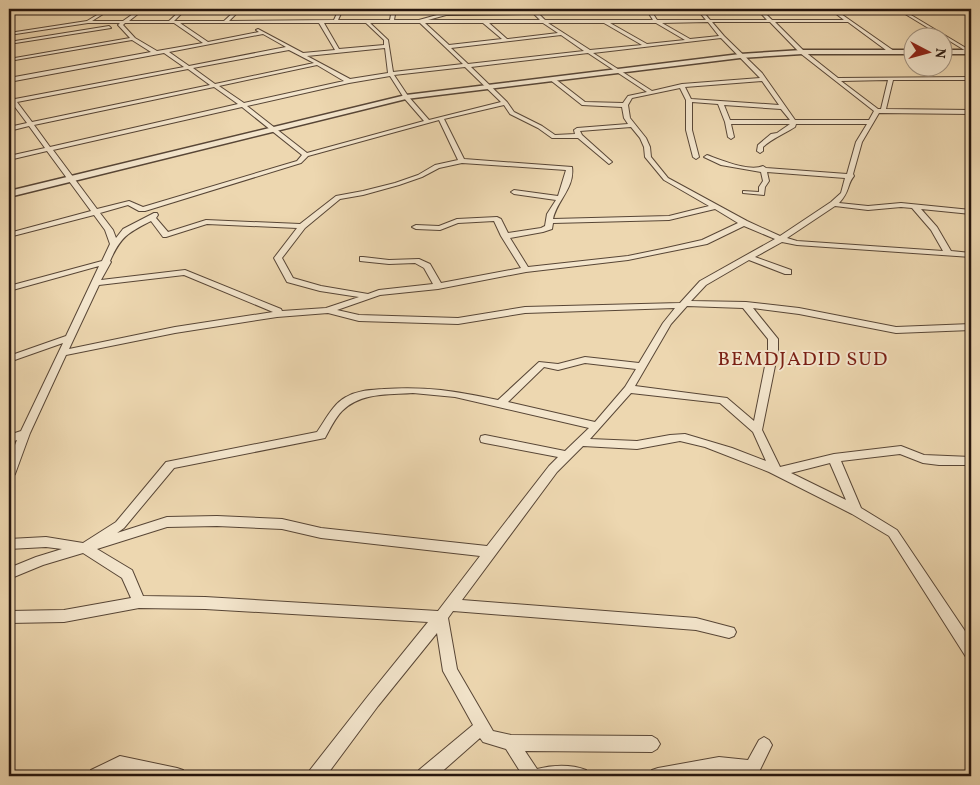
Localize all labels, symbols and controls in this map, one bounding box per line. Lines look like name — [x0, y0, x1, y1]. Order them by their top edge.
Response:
north arrow — [902, 28, 952, 78]
text: N — [929, 47, 949, 59]
district label: BEMDJADID SUD — [718, 346, 888, 374]

